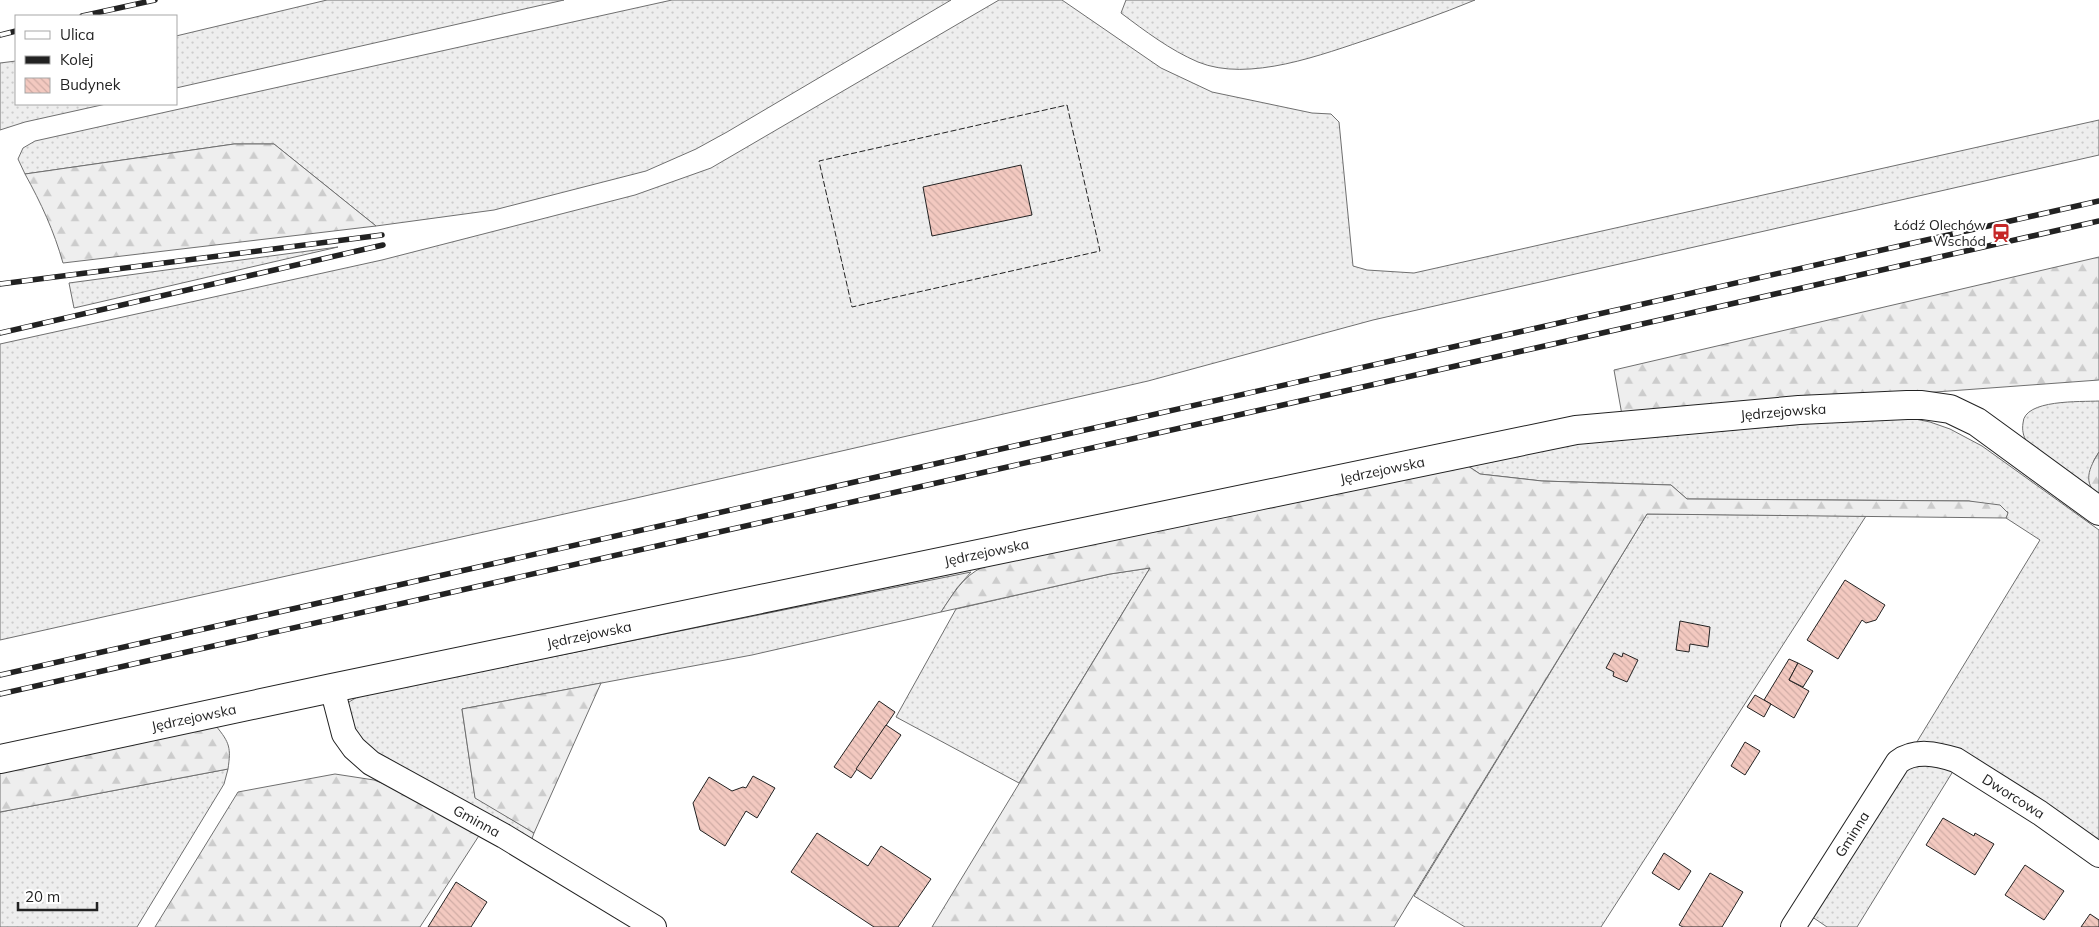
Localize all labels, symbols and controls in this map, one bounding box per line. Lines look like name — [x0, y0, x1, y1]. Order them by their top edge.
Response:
legend — [15, 15, 178, 105]
text: Ulica — [60, 25, 94, 44]
text: Kolej — [60, 50, 93, 69]
text: Budynek — [60, 75, 121, 94]
place label: Łódź Olechów Wschód — [1893, 216, 1986, 250]
station icon: Łódź Olechów Wschód — [1990, 222, 2012, 244]
street label: Jędrzejowska — [1739, 400, 1827, 424]
street label: Jędrzejowska — [1338, 453, 1426, 488]
street label: Jędrzejowska — [942, 535, 1031, 570]
street label: Jędrzejowska — [545, 617, 633, 652]
street label: Jędrzejowska — [150, 700, 238, 735]
street label: Dworcowa — [1979, 770, 2048, 823]
street label: Gminna — [450, 801, 503, 841]
street label: Gminna — [1831, 808, 1873, 860]
scale bar — [18, 880, 96, 912]
text: 20 m — [25, 887, 60, 906]

